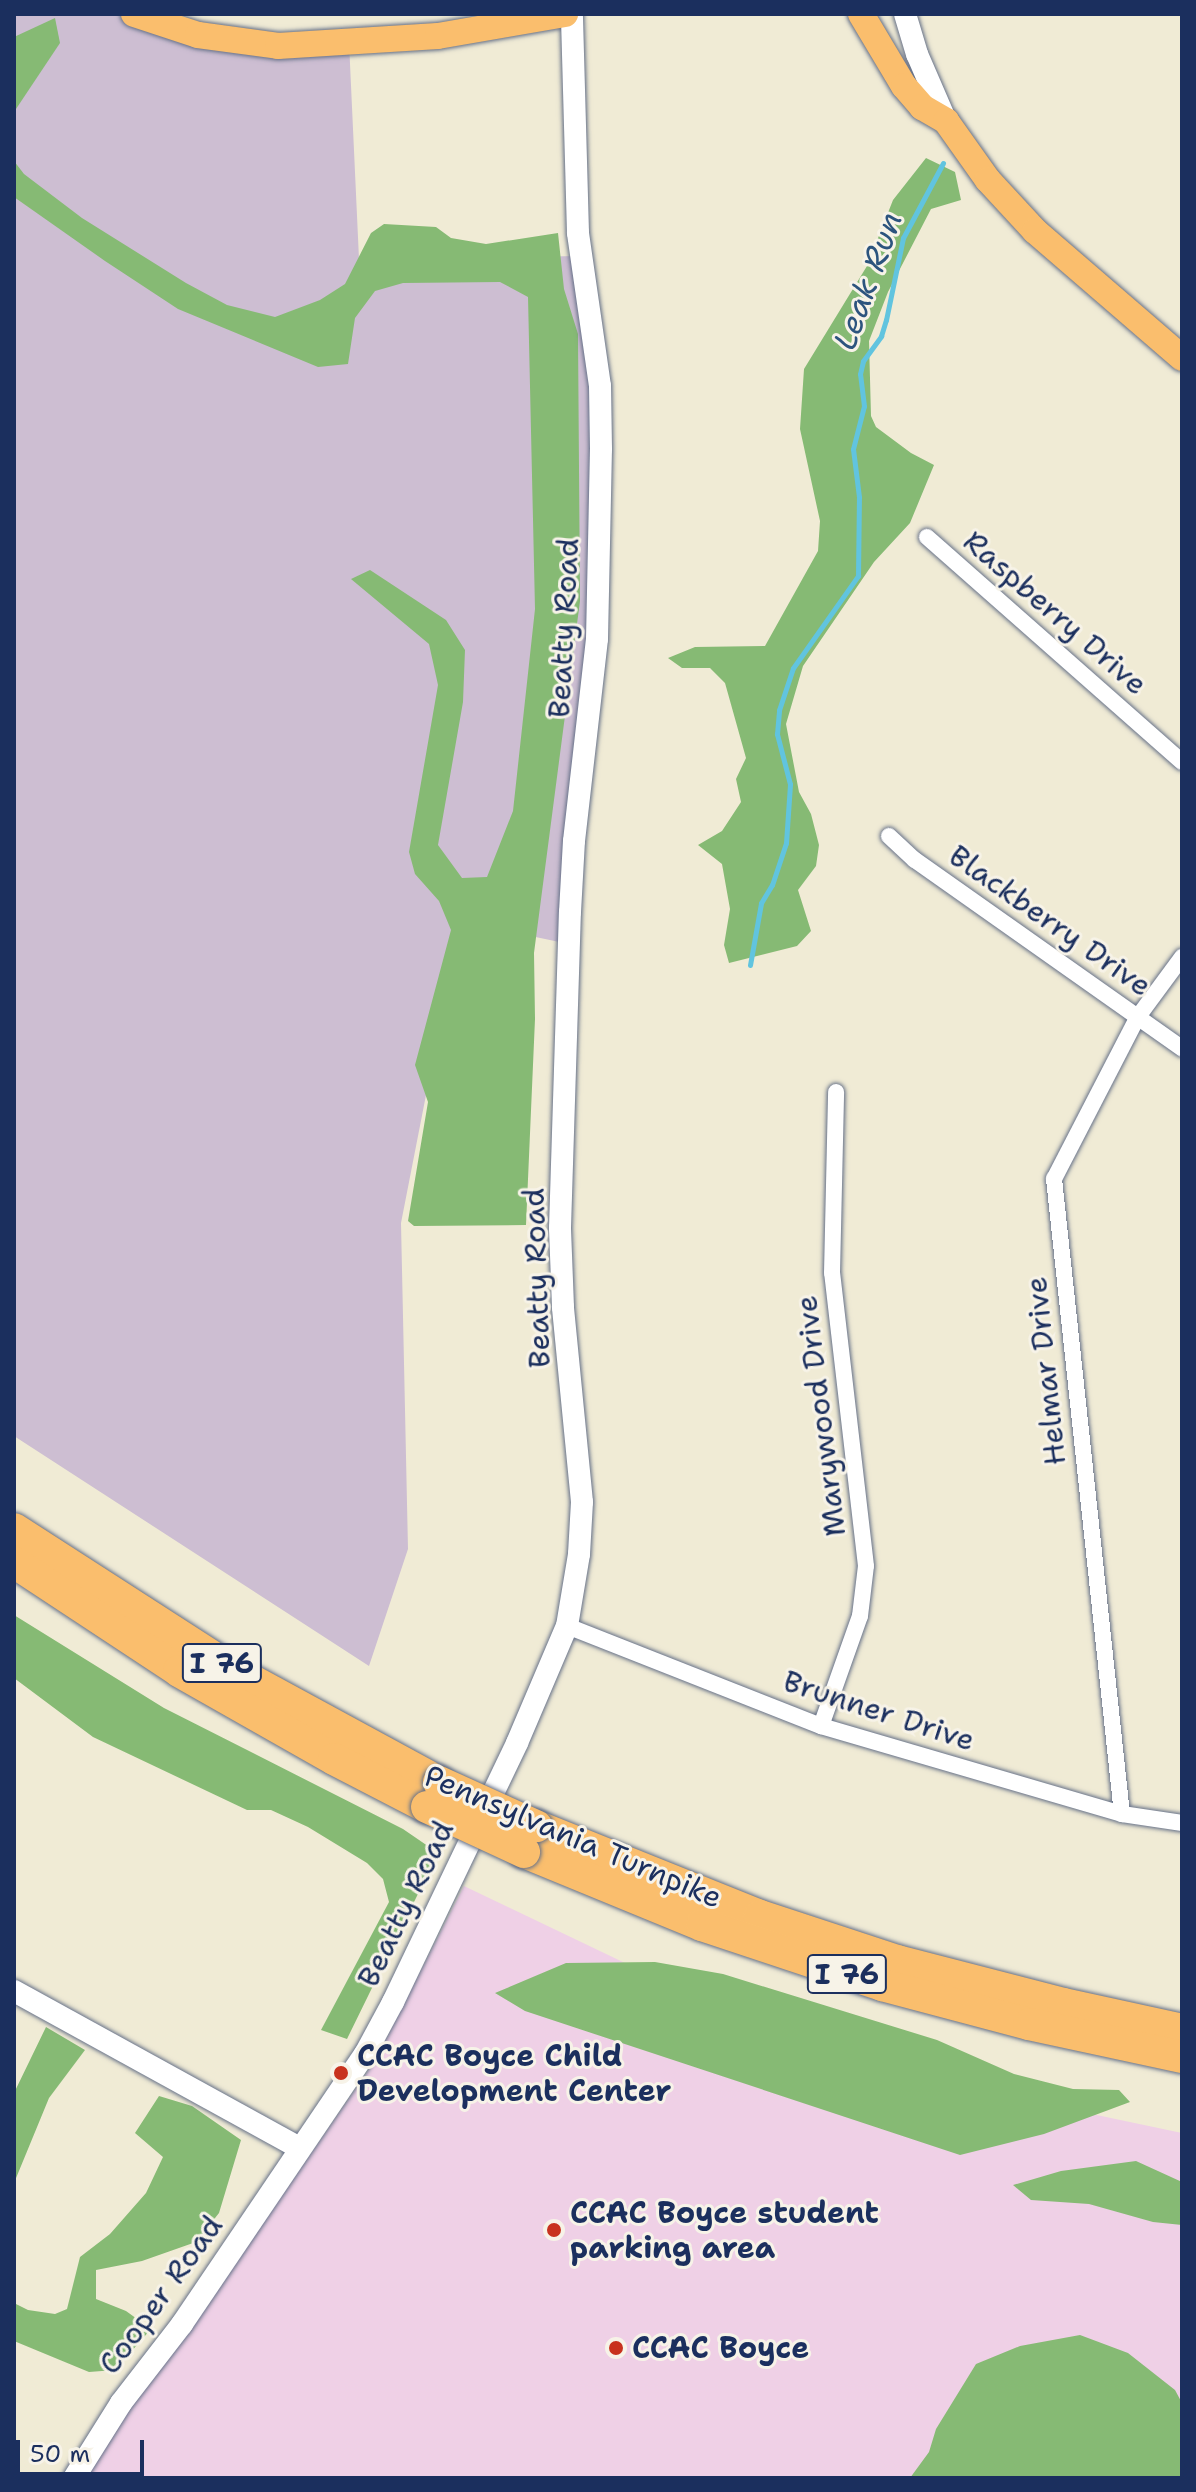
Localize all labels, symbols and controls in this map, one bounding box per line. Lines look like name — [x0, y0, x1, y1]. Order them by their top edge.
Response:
water label: Leak Run — [825, 207, 911, 355]
street label: Raspberry Drive — [956, 523, 1154, 703]
street label: Beatty Road — [541, 537, 587, 719]
street label: Blackberry Drive — [942, 838, 1158, 1004]
street label: Beatty Road — [516, 1187, 558, 1369]
street label: Helmar Drive — [1018, 1275, 1074, 1467]
street label: Marywood Drive — [788, 1294, 854, 1538]
road number: I 76 — [180, 1639, 264, 1687]
street label: Brunner Drive — [779, 1663, 979, 1759]
street label: Pennsylvania Turnpike — [419, 1758, 727, 1916]
street label: Beatty Road — [350, 1815, 462, 1993]
road number: I 76 — [805, 1950, 889, 1998]
place label: CCAC Boyce Child Development Center — [357, 2038, 671, 2108]
marker: CCAC Boyce Child Development Center — [332, 2064, 350, 2082]
place label: CCAC Boyce student parking area — [570, 2195, 879, 2266]
street label: Cooper Road — [91, 2209, 231, 2381]
marker: CCAC Boyce student parking area — [545, 2221, 563, 2239]
place label: CCAC Boyce — [632, 2330, 809, 2366]
marker: CCAC Boyce — [607, 2339, 625, 2357]
scale bar — [20, 2424, 148, 2474]
text: 50 m — [30, 2438, 90, 2470]

